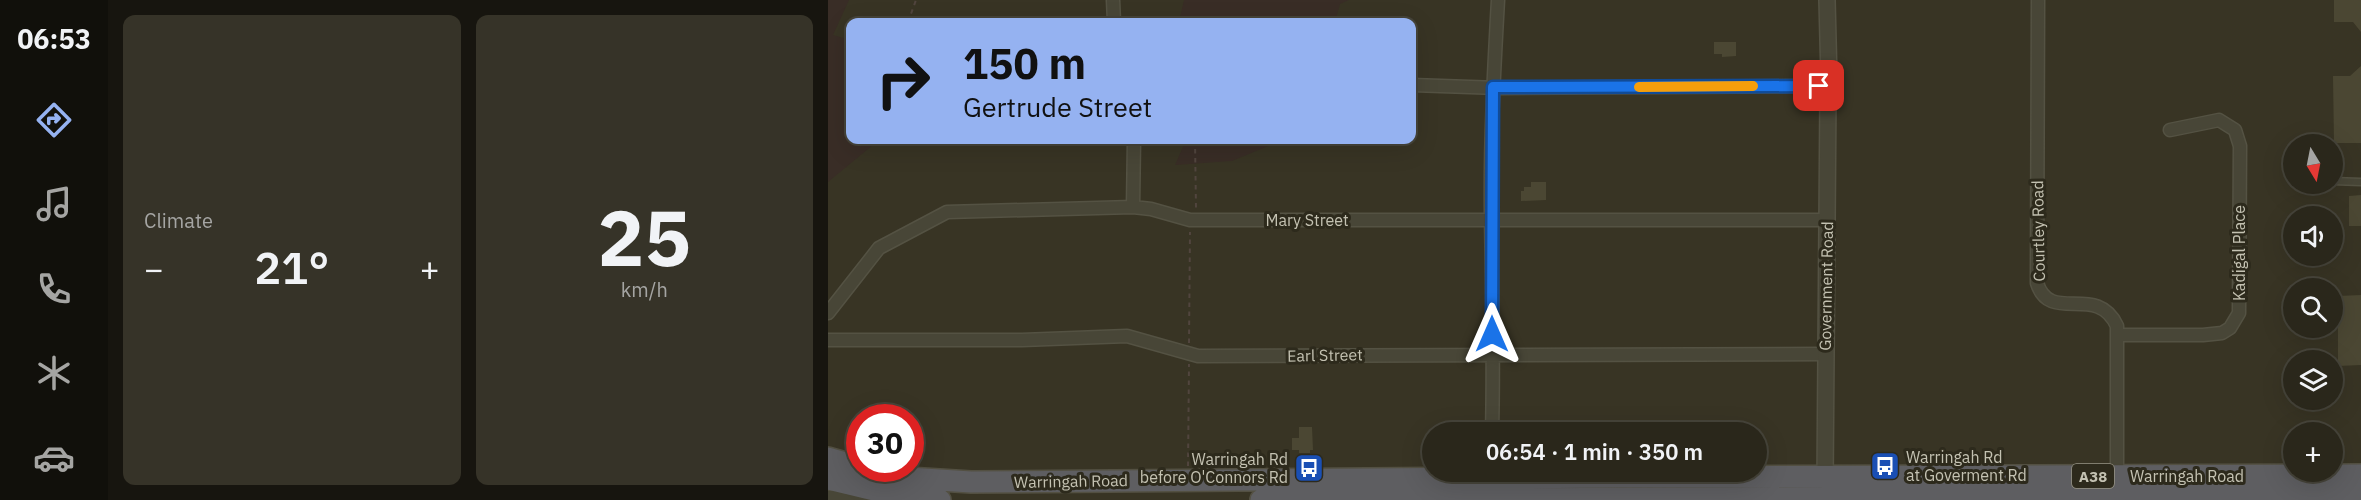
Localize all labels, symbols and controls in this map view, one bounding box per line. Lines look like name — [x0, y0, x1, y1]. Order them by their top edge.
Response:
text: 06:53 — [17, 21, 91, 56]
text: 150 m — [963, 36, 1086, 91]
icon: right — [864, 42, 942, 120]
pin — [1793, 60, 1844, 111]
icon: arrive — [1802, 69, 1835, 102]
text: Gertrude Street — [963, 89, 1152, 124]
icon: directions — [33, 99, 75, 141]
north arrow — [2283, 134, 2343, 194]
map controls — [2283, 134, 2343, 482]
street label: Courtley Road — [2027, 180, 2049, 282]
icon: music — [33, 183, 75, 225]
text: 25 — [597, 186, 691, 287]
street label: Kadigal Place — [2229, 205, 2249, 301]
button: sound — [2283, 206, 2343, 266]
text: Climate — [144, 207, 213, 234]
street label: Mary Street — [1265, 210, 1349, 230]
street label: Government Road — [1815, 221, 1837, 351]
text: 21° — [254, 238, 329, 296]
text: − — [144, 247, 164, 290]
text: + — [420, 247, 439, 290]
icon: phone — [33, 268, 75, 310]
text: km/h — [621, 276, 668, 303]
button: search — [2283, 278, 2343, 338]
position arrow — [1460, 302, 1524, 366]
street label: Earl Street — [1287, 344, 1363, 366]
button: layers — [2283, 350, 2343, 410]
icon: climate — [33, 352, 75, 394]
speed limit sign: 30 — [846, 404, 924, 482]
button: + — [2283, 422, 2343, 482]
icon: car — [33, 437, 75, 479]
text: 06:54 · 1 min · 350 m — [1486, 437, 1703, 466]
place label: Warringah Rd at Goverment Rd — [1906, 447, 2027, 485]
place label: Warringah Rd before O'Connors Rd — [1140, 449, 1288, 487]
bus stop icon: Warringah Rd at Goverment Rd — [1869, 450, 1901, 482]
bus stop icon: Warringah Rd before O'Connors Rd — [1293, 452, 1325, 484]
road number: A38 — [2072, 464, 2114, 488]
street label: Warringah Road — [2130, 466, 2244, 486]
street label: Warringah Road — [1014, 470, 1128, 492]

